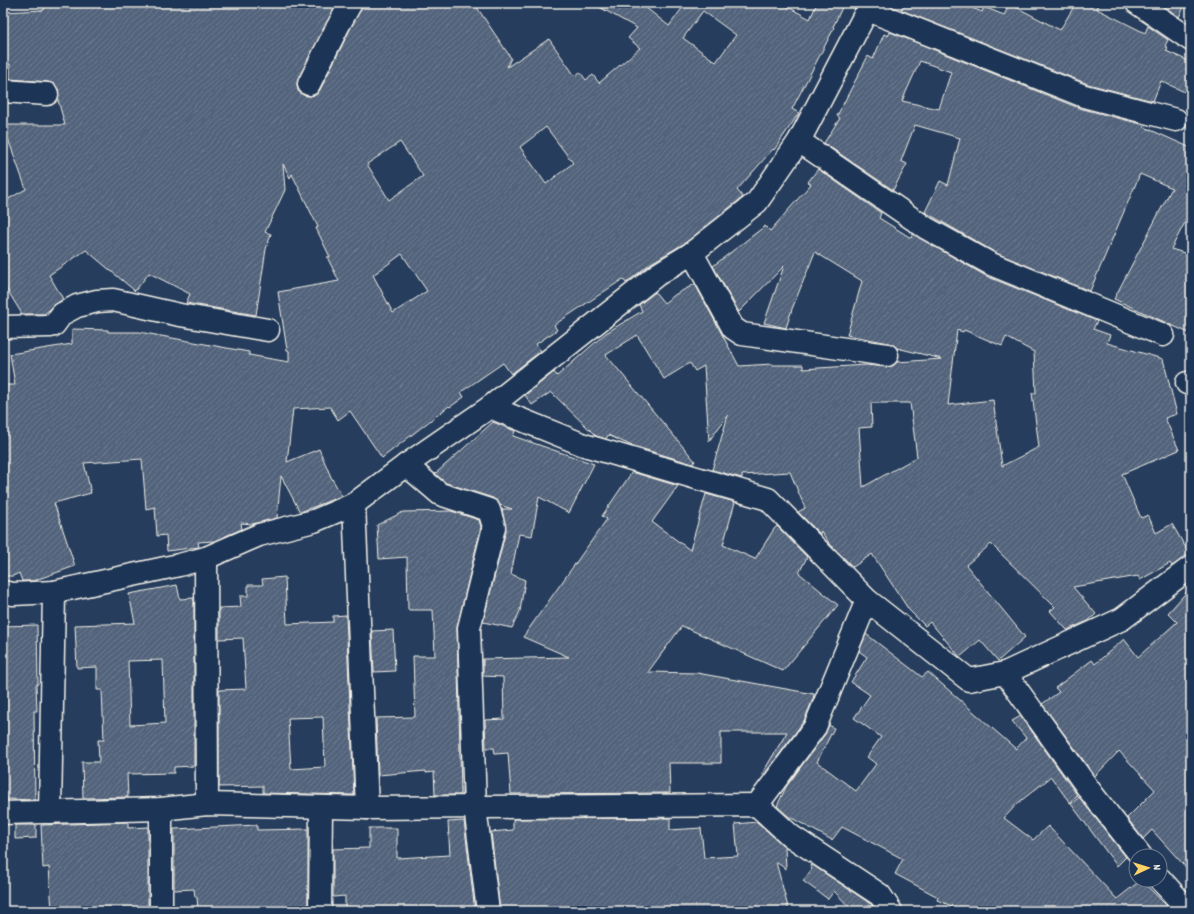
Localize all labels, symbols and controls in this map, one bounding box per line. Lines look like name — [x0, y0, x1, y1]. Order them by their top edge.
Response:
north arrow — [1128, 848, 1168, 888]
text: N — [1148, 864, 1164, 871]

